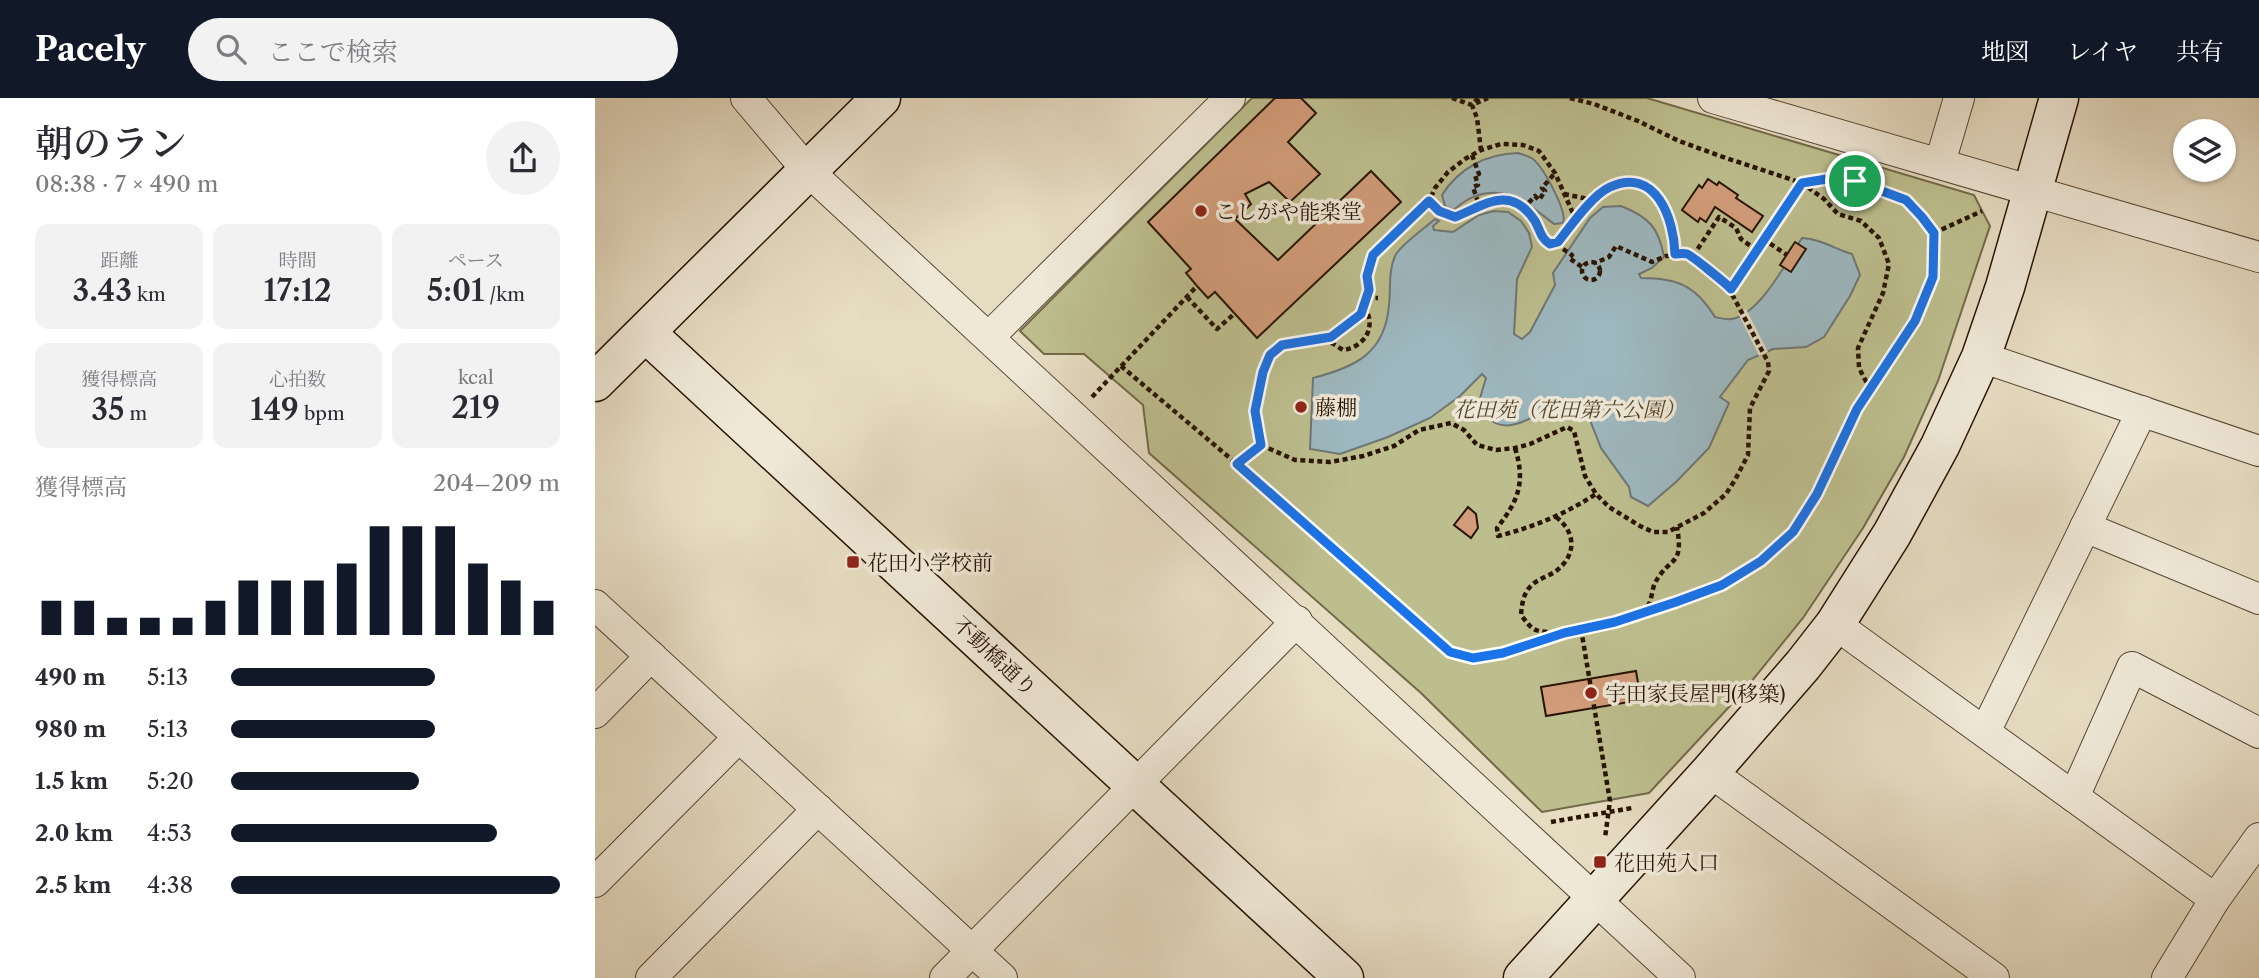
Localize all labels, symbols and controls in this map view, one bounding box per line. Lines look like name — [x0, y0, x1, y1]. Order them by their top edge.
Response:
search box — [188, 18, 678, 81]
text: Pacely — [35, 29, 146, 70]
icon: search — [212, 30, 250, 68]
text: ここで検索 — [268, 36, 398, 68]
text: 地図 — [1981, 37, 2029, 66]
text: レイヤ — [2067, 37, 2138, 66]
text: 共有 — [2176, 37, 2224, 66]
map controls — [2173, 119, 2236, 182]
button: layers — [2173, 119, 2236, 182]
text: 朝のラン — [35, 120, 187, 167]
button: share — [486, 121, 560, 195]
pin — [1825, 151, 1885, 211]
icon: arrive — [1836, 162, 1874, 200]
text: 08:38 · 7 × 490 m — [35, 170, 218, 198]
place label: こしがや能楽堂 — [1215, 199, 1362, 224]
marker: こしがや能楽堂 — [1193, 203, 1209, 219]
text: 距離 — [100, 249, 138, 272]
text: 時間 — [278, 249, 317, 272]
text: ペース — [448, 249, 504, 272]
text: 3.43 — [73, 272, 132, 309]
text: 17:12 — [263, 272, 332, 309]
text: 5:01 — [427, 272, 484, 309]
text: km — [132, 283, 166, 306]
text: /km — [484, 283, 525, 306]
text: kcal — [458, 366, 494, 389]
text: 獲得標高 — [81, 368, 157, 391]
text: 心拍数 — [269, 368, 326, 391]
text: 219 — [452, 389, 500, 426]
text: 35 — [91, 391, 124, 428]
text: 149 — [250, 391, 299, 428]
place label: 藤棚 — [1315, 395, 1357, 420]
park label: 花田苑（花田第六公園） — [1454, 397, 1685, 422]
marker: 藤棚 — [1293, 399, 1309, 415]
text: m — [124, 402, 147, 425]
text: bpm — [299, 402, 345, 425]
text: 204–209 m — [433, 469, 560, 497]
text: 獲得標高 — [35, 473, 127, 501]
place label: 花田小学校前 — [867, 550, 993, 575]
marker: 花田小学校前 — [845, 554, 861, 570]
street label: 不動橋通り — [948, 611, 1042, 701]
text: 490 m — [35, 663, 106, 691]
text: 5:13 — [147, 663, 188, 691]
place label: 宇田家長屋門(移築) — [1605, 681, 1786, 706]
marker: 宇田家長屋門(移築) — [1583, 685, 1599, 701]
text: 980 m — [35, 715, 106, 743]
text: 5:13 — [147, 715, 188, 743]
text: 1.5 km — [35, 767, 108, 795]
text: 5:20 — [147, 767, 194, 795]
text: 2.0 km — [35, 819, 113, 847]
text: 4:53 — [147, 819, 192, 847]
place label: 花田苑入口 — [1614, 850, 1719, 875]
marker: 花田苑入口 — [1592, 854, 1608, 870]
text: 2.5 km — [35, 871, 111, 899]
text: 4:38 — [147, 871, 193, 899]

